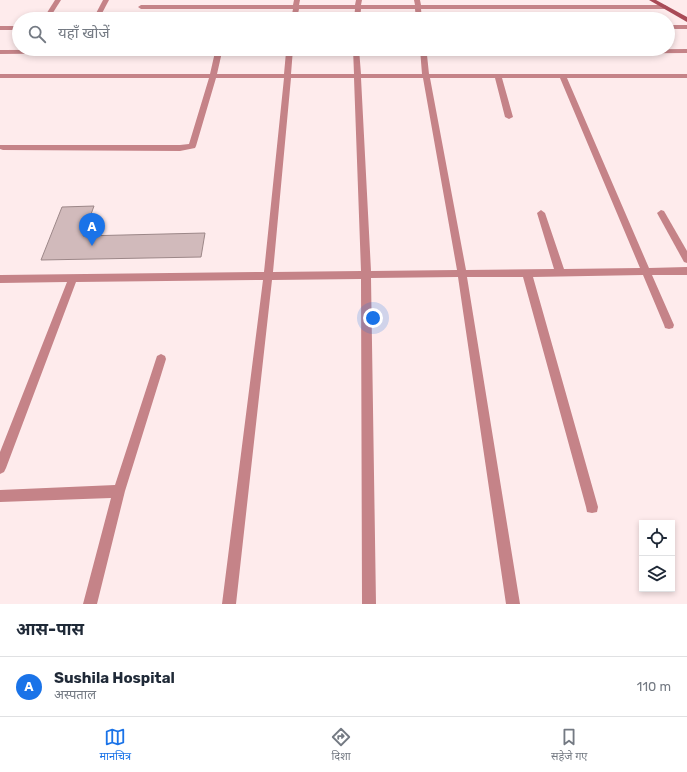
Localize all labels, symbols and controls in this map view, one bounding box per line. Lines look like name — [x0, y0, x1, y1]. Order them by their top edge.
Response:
search box — [12, 12, 675, 56]
icon: search — [26, 23, 48, 45]
text: यहाँ खोजें — [58, 24, 110, 42]
pin: A — [79, 213, 105, 246]
your location — [363, 308, 383, 328]
map controls — [639, 520, 675, 592]
button: locate — [639, 520, 675, 556]
button: layers — [639, 556, 675, 592]
text: आस-पास — [16, 619, 84, 639]
text: Sushila Hospital — [54, 669, 175, 687]
text: A — [24, 679, 34, 694]
text: 110 m — [637, 679, 671, 694]
text: अस्पताल — [54, 687, 96, 702]
tab: मानचित्र — [100, 726, 131, 764]
tab: दिशा — [330, 726, 352, 764]
tab: सहेजे गए — [551, 726, 587, 764]

